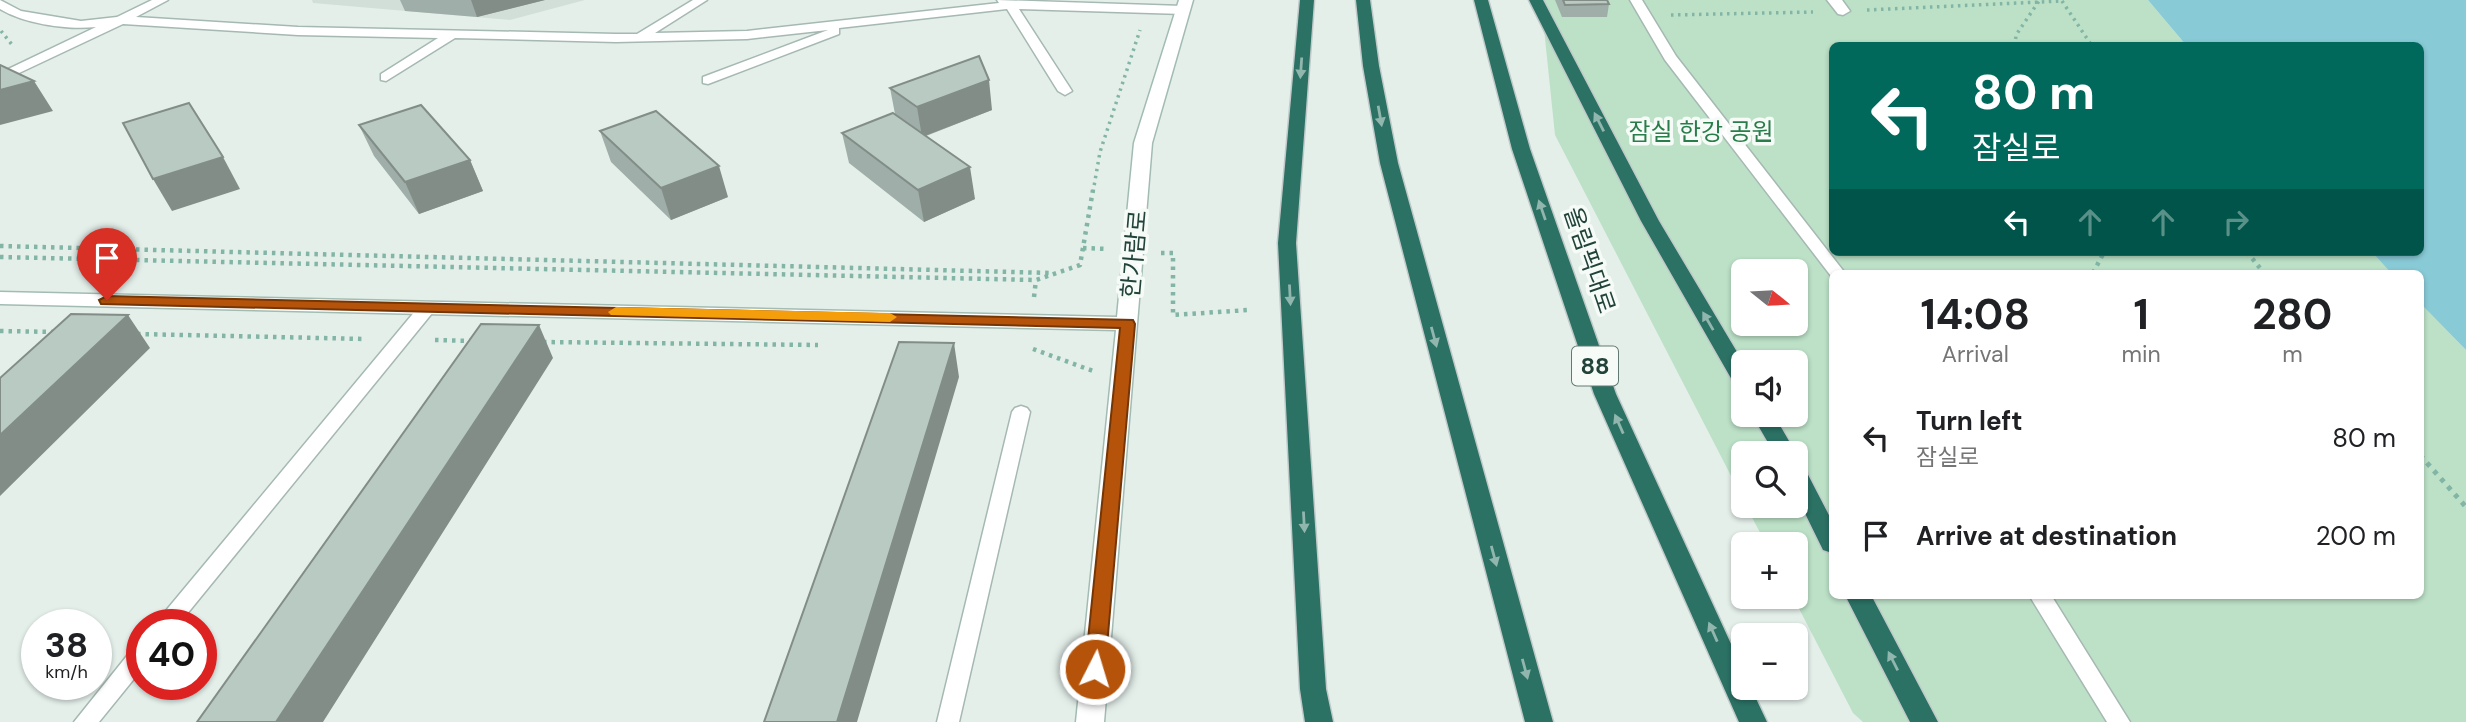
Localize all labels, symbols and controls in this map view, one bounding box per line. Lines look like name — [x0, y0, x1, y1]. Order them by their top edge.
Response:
one-way arrow — [1295, 57, 1306, 79]
text: 80 m — [1972, 60, 2095, 124]
icon: left — [1857, 70, 1948, 161]
one-way arrow — [1375, 105, 1386, 127]
one-way arrow — [1593, 112, 1604, 132]
park label: 잠실 한강 공원 — [1628, 116, 1774, 147]
text: 잠실로 — [1972, 127, 2060, 169]
one-way arrow — [1536, 200, 1547, 221]
street label: 올림픽대로 — [1557, 203, 1623, 317]
icon: left — [1998, 203, 2036, 241]
icon: ahead — [2071, 203, 2109, 241]
icon: ahead — [2144, 203, 2182, 241]
icon: right — [2217, 203, 2255, 241]
street label: 한가람로 — [1115, 209, 1153, 299]
pin — [77, 228, 137, 300]
icon: arrive — [88, 239, 126, 277]
north arrow — [1731, 259, 1808, 336]
map controls — [1731, 259, 1808, 700]
one-way arrow — [1285, 284, 1296, 306]
text: 14:08 — [1921, 287, 2030, 342]
text: 1 — [2134, 287, 2149, 342]
text: 280 — [2252, 287, 2332, 342]
one-way arrow — [1702, 312, 1715, 331]
one-way arrow — [1430, 327, 1440, 348]
text: Arrival — [1942, 339, 2009, 369]
text: min — [2122, 339, 2161, 369]
text: m — [2282, 339, 2303, 369]
road number: 88 — [1572, 346, 1618, 386]
button: sound — [1731, 350, 1808, 427]
text: Turn left — [1916, 404, 2023, 438]
one-way arrow — [1613, 414, 1625, 434]
icon: left — [1857, 419, 1895, 457]
text: 80 m — [2332, 421, 2396, 455]
button: search — [1731, 441, 1808, 518]
text: 잠실로 — [1916, 442, 1979, 472]
one-way arrow — [1298, 511, 1309, 533]
icon: arrive — [1857, 517, 1895, 555]
text: Arrive at destination — [1916, 519, 2177, 553]
text: 200 m — [2316, 519, 2396, 553]
button: + — [1731, 532, 1808, 609]
one-way arrow — [1489, 545, 1500, 567]
speed limit sign: 40 — [126, 609, 217, 700]
one-way arrow — [1707, 621, 1718, 642]
text: 38 — [45, 622, 88, 668]
button: − — [1731, 623, 1808, 700]
position arrow — [1058, 632, 1132, 706]
one-way arrow — [1887, 651, 1899, 671]
one-way arrow — [1520, 658, 1531, 680]
text: km/h — [45, 660, 88, 684]

